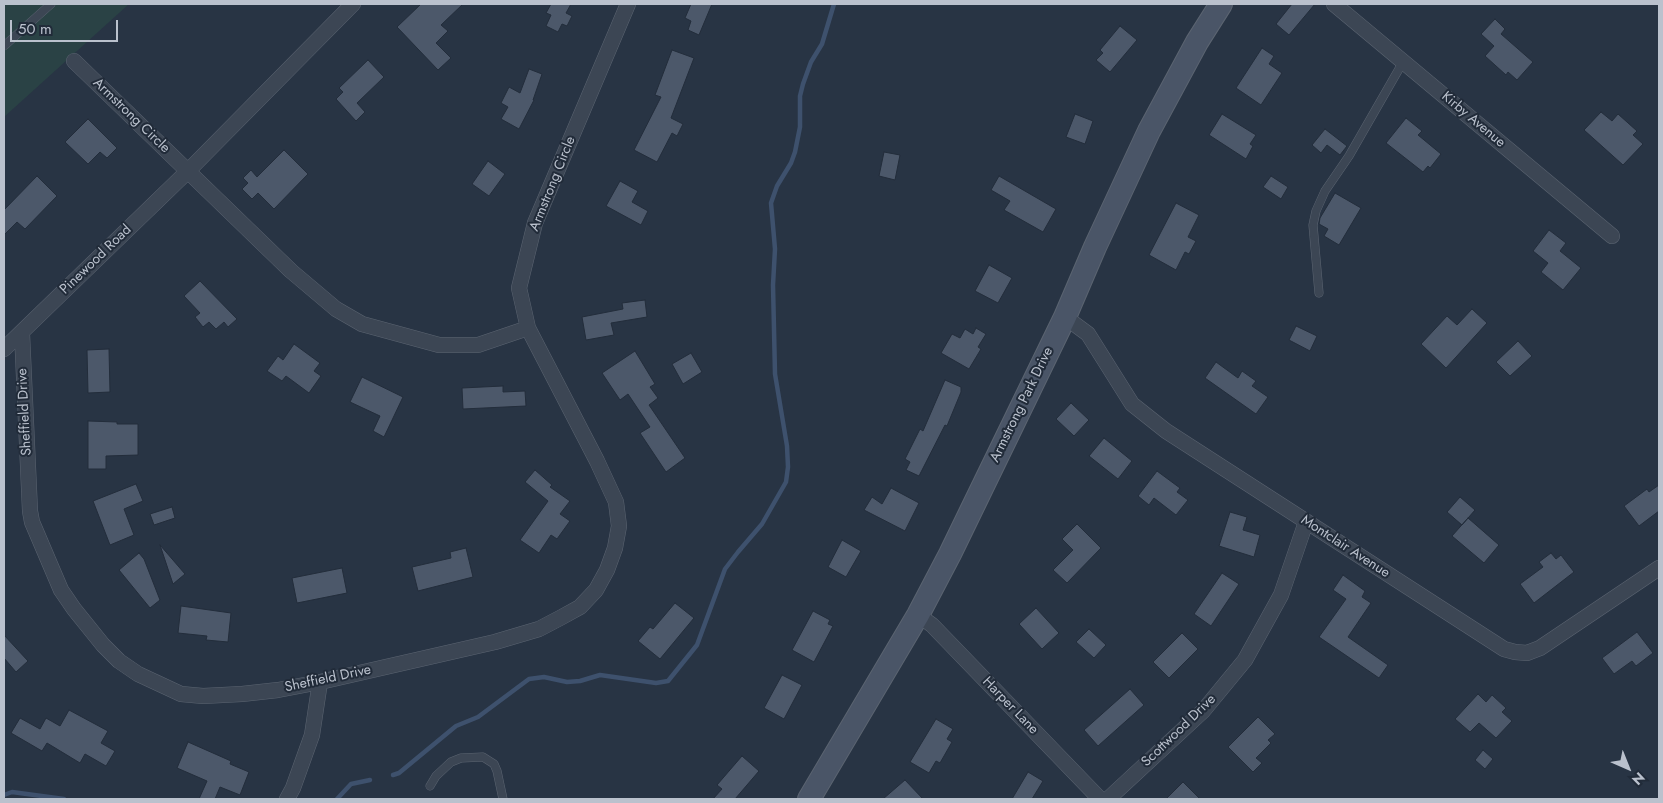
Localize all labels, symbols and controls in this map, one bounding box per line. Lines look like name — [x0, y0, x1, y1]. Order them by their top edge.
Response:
scale bar — [12, 10, 120, 42]
text: 50 m — [18, 18, 52, 40]
street label: Armstrong Circle — [89, 75, 173, 157]
street label: Kirby Avenue — [1438, 88, 1508, 152]
street label: Armstrong Circle — [526, 134, 580, 234]
street label: Pinewood Road — [57, 222, 135, 298]
street label: Armstrong Park Drive — [987, 345, 1057, 465]
street label: Sheffield Drive — [14, 368, 36, 456]
street label: Montclair Avenue — [1297, 512, 1393, 582]
street label: Sheffield Drive — [283, 662, 373, 696]
street label: Harper Lane — [978, 674, 1042, 738]
street label: Scottwood Drive — [1138, 691, 1220, 771]
north arrow — [1603, 743, 1653, 793]
text: N — [1627, 768, 1649, 790]

